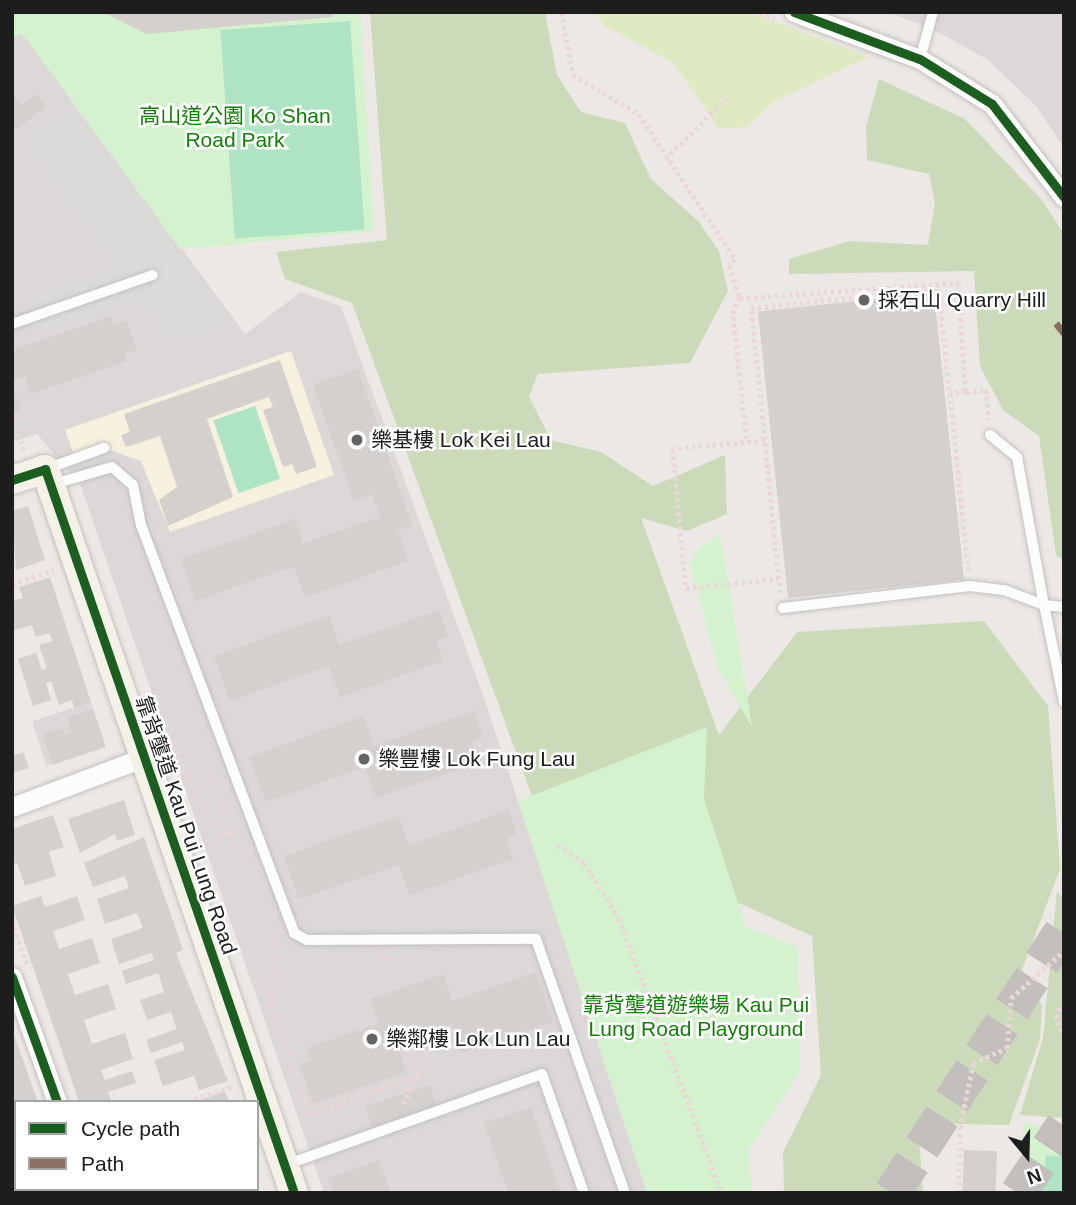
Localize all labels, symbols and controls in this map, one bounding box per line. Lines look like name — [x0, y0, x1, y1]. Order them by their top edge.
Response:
park label: 高山道公園 Ko Shan Road Park — [139, 103, 331, 153]
place label: 採石山 Quarry Hill — [878, 287, 1046, 313]
marker: 採石山 Quarry Hill — [856, 292, 872, 308]
place label: 樂基樓 Lok Kei Lau — [371, 427, 551, 453]
marker: 樂基樓 Lok Kei Lau — [349, 432, 365, 448]
street label: 靠背壟道 Kau Pui Lung Road — [130, 692, 242, 958]
place label: 樂豐樓 Lok Fung Lau — [378, 746, 575, 772]
marker: 樂豐樓 Lok Fung Lau — [356, 751, 372, 767]
park label: 靠背壟道遊樂場 Kau Pui Lung Road Playground — [583, 992, 809, 1042]
place label: 樂鄰樓 Lok Lun Lau — [386, 1026, 570, 1052]
marker: 樂鄰樓 Lok Lun Lau — [364, 1031, 380, 1047]
legend — [14, 1100, 259, 1191]
text: Cycle path — [81, 1117, 180, 1140]
north arrow — [992, 1121, 1062, 1191]
text: Path — [81, 1152, 124, 1175]
text: N — [1024, 1164, 1044, 1188]

